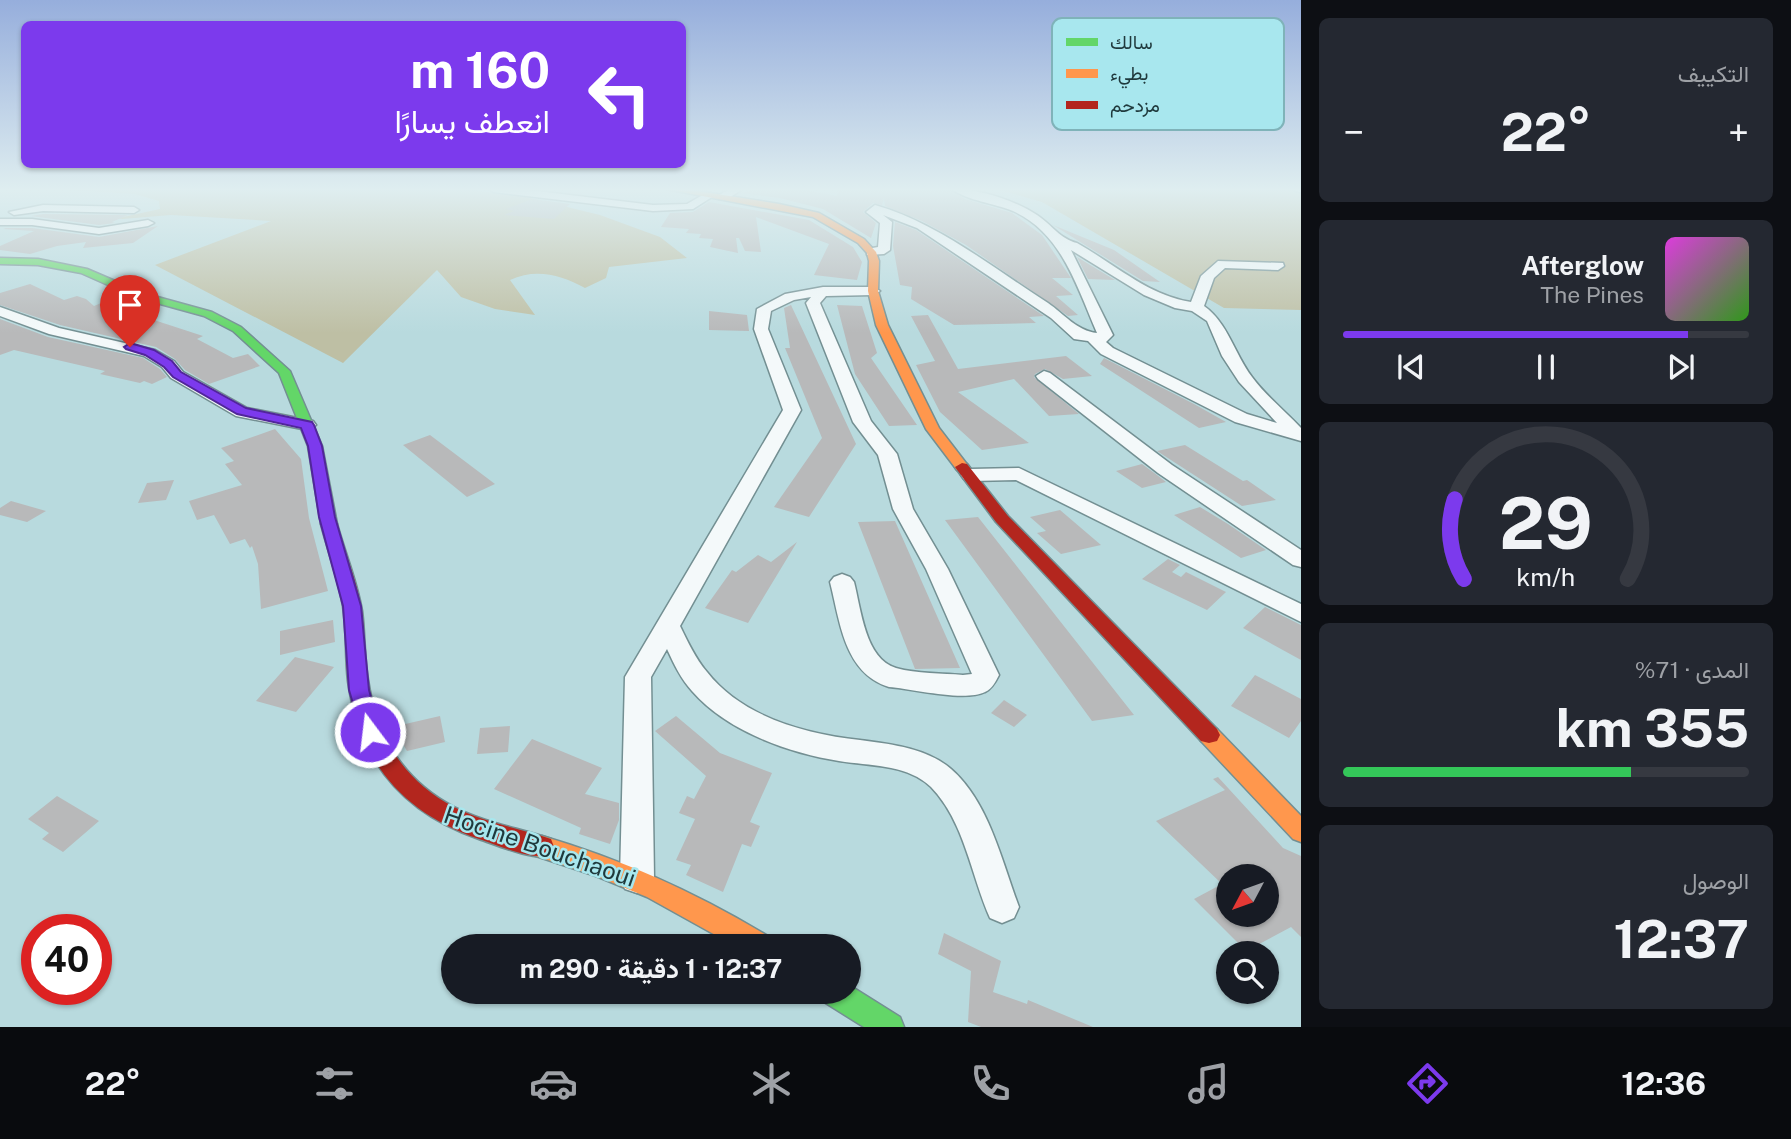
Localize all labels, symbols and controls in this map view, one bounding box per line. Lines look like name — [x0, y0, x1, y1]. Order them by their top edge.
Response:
legend — [1052, 18, 1284, 130]
text: سالك — [1110, 31, 1153, 53]
text: 160 m — [410, 41, 550, 99]
icon: left — [574, 49, 665, 140]
text: التكييف — [1678, 60, 1749, 87]
text: بطيء — [1110, 62, 1148, 89]
text: مزدحم — [1110, 94, 1160, 118]
text: 22° — [1501, 102, 1591, 163]
text: انعطف يسارًا — [394, 103, 550, 140]
text: − — [1343, 110, 1364, 155]
text: + — [1728, 110, 1749, 155]
text: Afterglow — [1521, 250, 1644, 281]
pin — [100, 275, 160, 347]
text: The Pines — [1540, 281, 1644, 308]
icon: arrive — [111, 286, 149, 324]
icon: previous — [1392, 348, 1430, 386]
icon: pause — [1527, 348, 1565, 386]
icon: next — [1662, 348, 1700, 386]
text: 29 — [1499, 481, 1593, 566]
text: km/h — [1517, 562, 1575, 592]
text: المدى · 71% — [1635, 656, 1749, 683]
position arrow — [333, 695, 407, 769]
text: 355 km — [1556, 698, 1749, 759]
street label: Hocine Bouchaoui — [440, 800, 640, 892]
north arrow — [1216, 864, 1279, 928]
map controls — [1216, 864, 1279, 1004]
text: الوصول — [1683, 867, 1749, 894]
text: 12:37 — [1613, 909, 1749, 970]
speed limit sign: 40 — [21, 914, 112, 1005]
button: search — [1216, 941, 1279, 1004]
text: 12:37 · 1 دقيقة · 290 m — [520, 953, 782, 984]
icon: filters — [310, 1059, 359, 1108]
icon: car — [529, 1059, 578, 1108]
icon: climate — [747, 1059, 796, 1108]
icon: phone — [966, 1059, 1015, 1108]
icon: music — [1184, 1059, 1233, 1108]
icon: directions — [1403, 1059, 1452, 1108]
text: 22° — [85, 1065, 141, 1102]
text: 12:36 — [1621, 1065, 1706, 1102]

